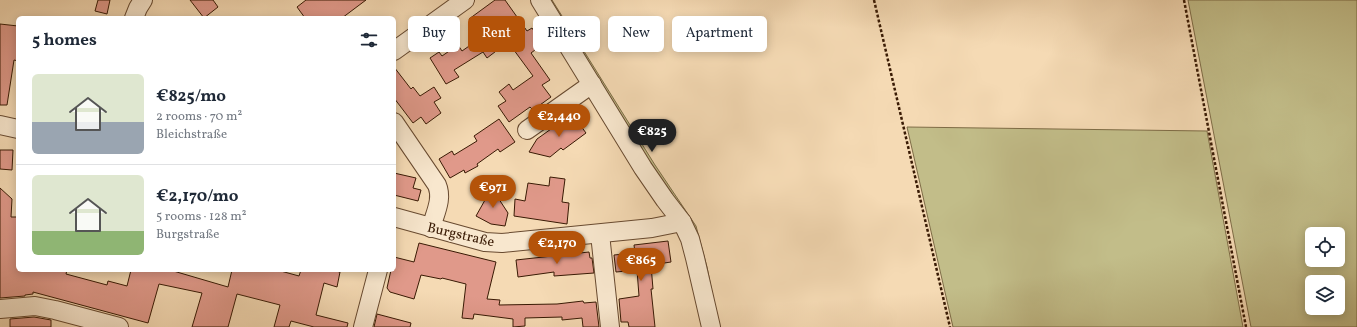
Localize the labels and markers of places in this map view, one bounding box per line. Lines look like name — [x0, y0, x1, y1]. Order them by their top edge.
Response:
pin: €2,440 — [526, 104, 592, 138]
pin: €825 — [628, 119, 676, 153]
pin: €971 — [469, 175, 517, 209]
pin: €2,170 — [524, 231, 590, 265]
pin: €865 — [617, 248, 665, 282]

